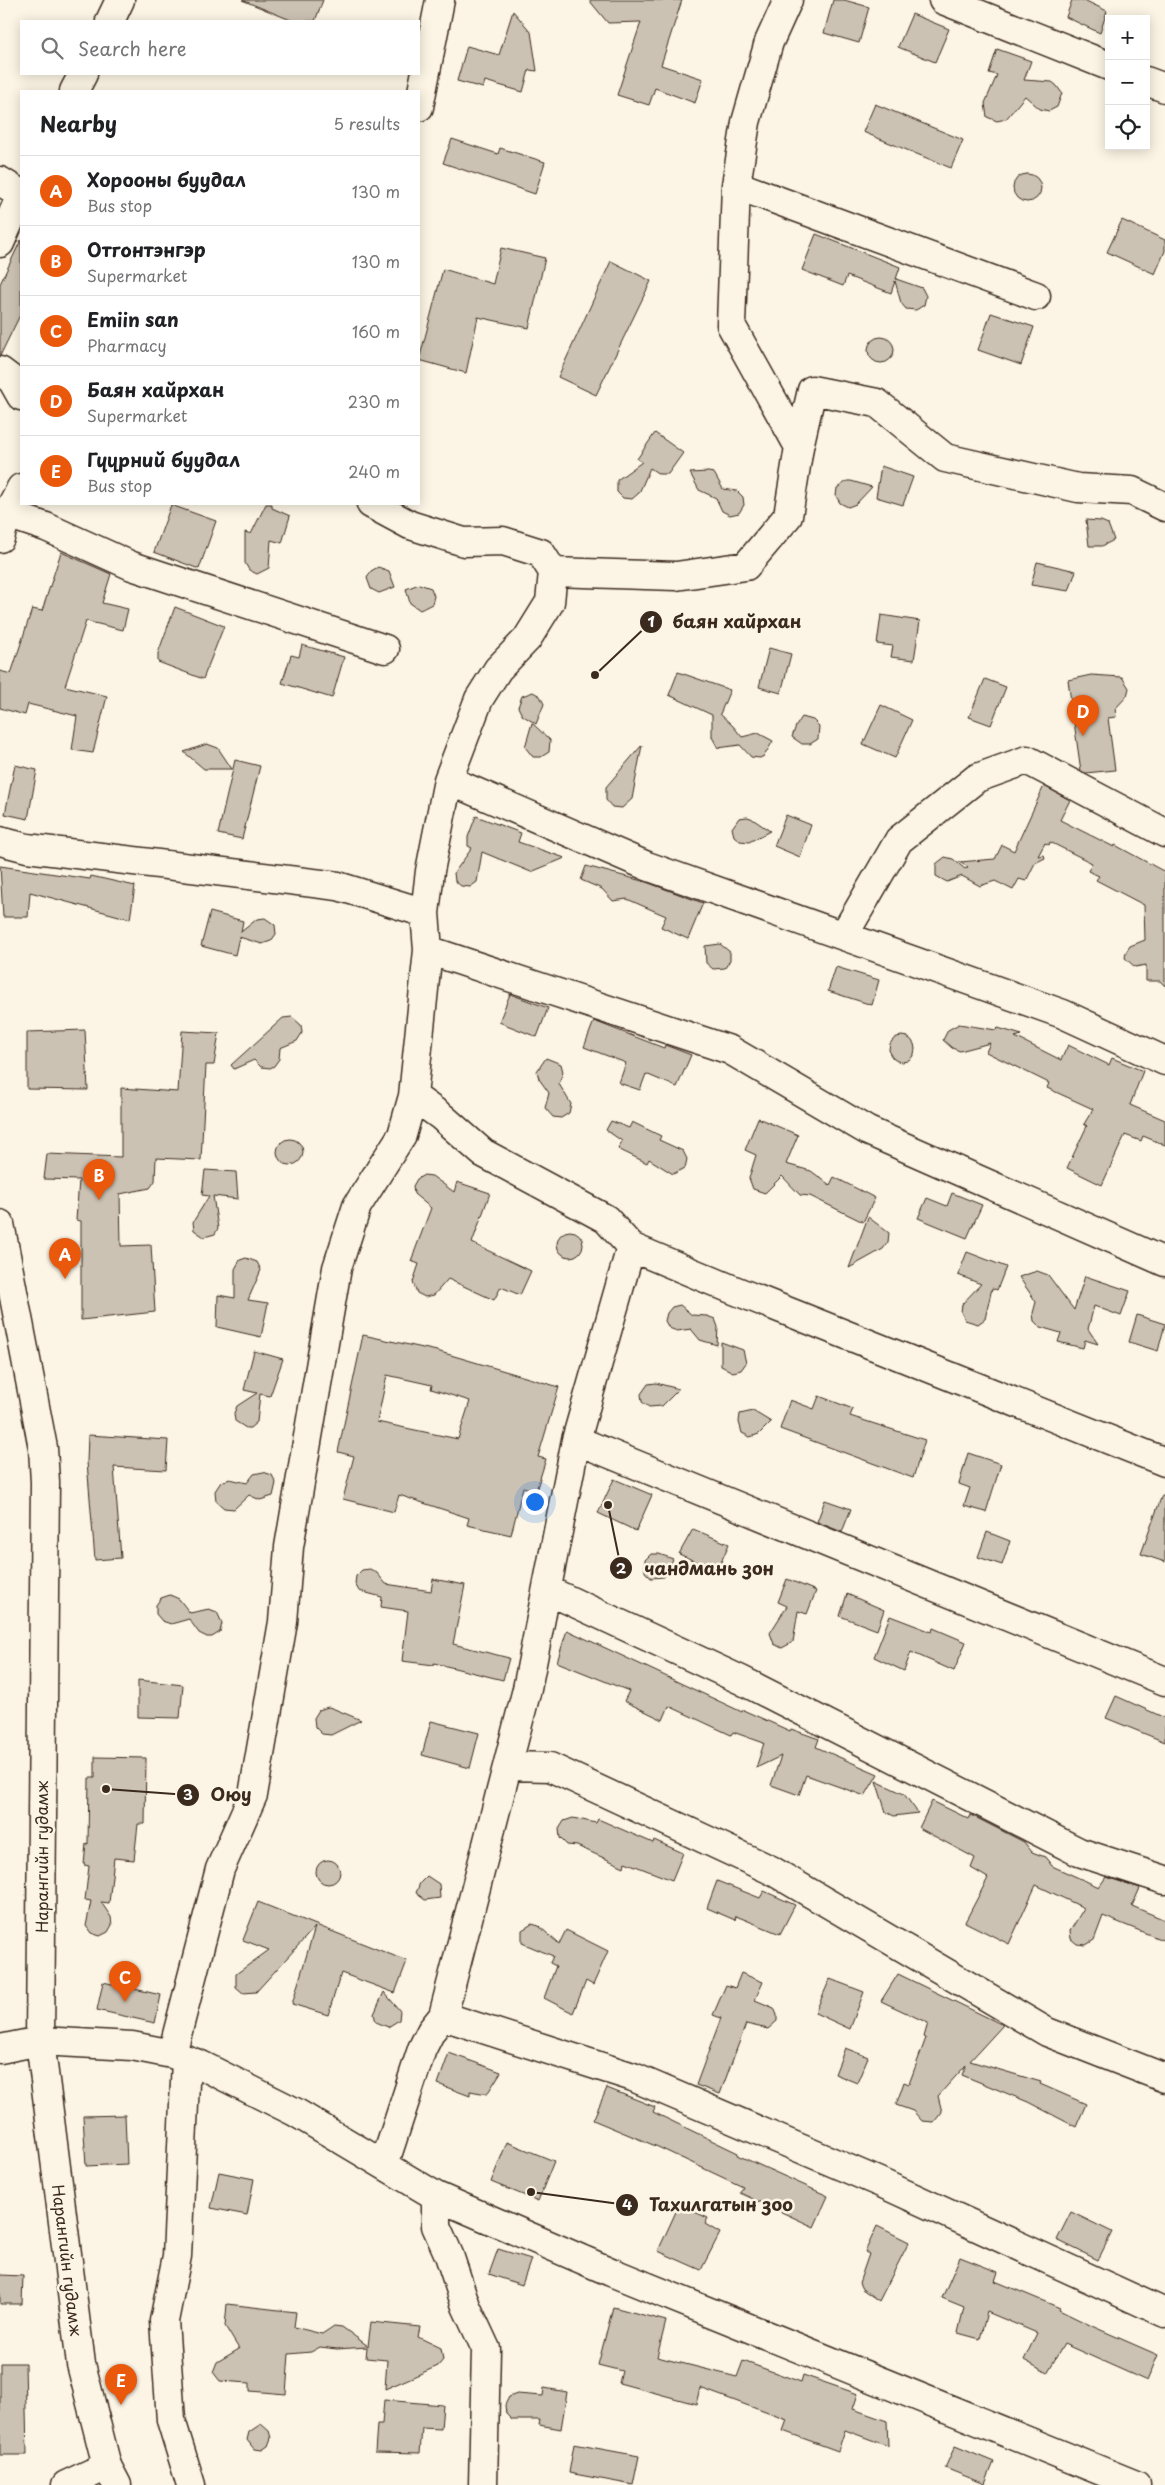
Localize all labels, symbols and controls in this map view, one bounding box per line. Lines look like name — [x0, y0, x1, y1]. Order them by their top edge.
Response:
map controls — [1105, 15, 1150, 150]
button: + — [1105, 15, 1150, 60]
search box — [20, 20, 420, 75]
icon: search — [38, 34, 66, 62]
text: Search here — [78, 34, 187, 62]
button: − — [1105, 60, 1150, 105]
button: locate — [1105, 105, 1150, 150]
text: Nearby — [40, 107, 117, 139]
text: 5 results — [333, 111, 400, 135]
text: Хорооны буудал — [87, 165, 246, 193]
text: A — [50, 179, 62, 203]
text: 130 m — [352, 179, 400, 203]
text: Bus stop — [87, 193, 152, 217]
text: Отгонтэнгэр — [87, 235, 206, 263]
text: B — [51, 249, 61, 273]
text: 130 m — [352, 249, 400, 273]
text: Supermarket — [87, 263, 187, 287]
text: Emiin san — [87, 305, 179, 333]
text: C — [50, 319, 62, 343]
text: 160 m — [352, 319, 400, 343]
text: Pharmacy — [87, 333, 167, 357]
text: Баян хайрхан — [87, 375, 224, 403]
text: D — [50, 389, 62, 413]
text: 230 m — [348, 389, 400, 413]
text: Supermarket — [87, 403, 187, 427]
text: Гүүрний буудал — [87, 445, 240, 473]
text: E — [51, 459, 61, 483]
text: 240 m — [348, 459, 400, 483]
text: Bus stop — [87, 473, 152, 497]
callout: баян хайрхан — [638, 605, 812, 638]
text: баян хайрхан — [673, 607, 801, 634]
text: 1 — [647, 609, 655, 632]
pin: D — [1067, 695, 1099, 736]
pin: B — [83, 1159, 115, 1200]
pin: A — [49, 1238, 81, 1279]
your location — [522, 1489, 548, 1515]
callout: чандмань зон — [609, 1552, 784, 1585]
text: чандмань зон — [644, 1554, 774, 1581]
text: 2 — [616, 1556, 627, 1579]
callout: Оюу — [176, 1778, 262, 1811]
street label: Нарангийн гудамж — [29, 1780, 53, 1933]
text: Оюу — [211, 1780, 251, 1807]
text: 3 — [183, 1782, 193, 1805]
pin: C — [109, 1961, 141, 2002]
street label: Нарангийн гудамж — [47, 2183, 89, 2337]
callout: Тахилгатын зоо — [614, 2189, 804, 2222]
text: Тахилгатын зоо — [649, 2190, 793, 2217]
text: 4 — [622, 2192, 632, 2215]
pin: E — [105, 2364, 137, 2405]

